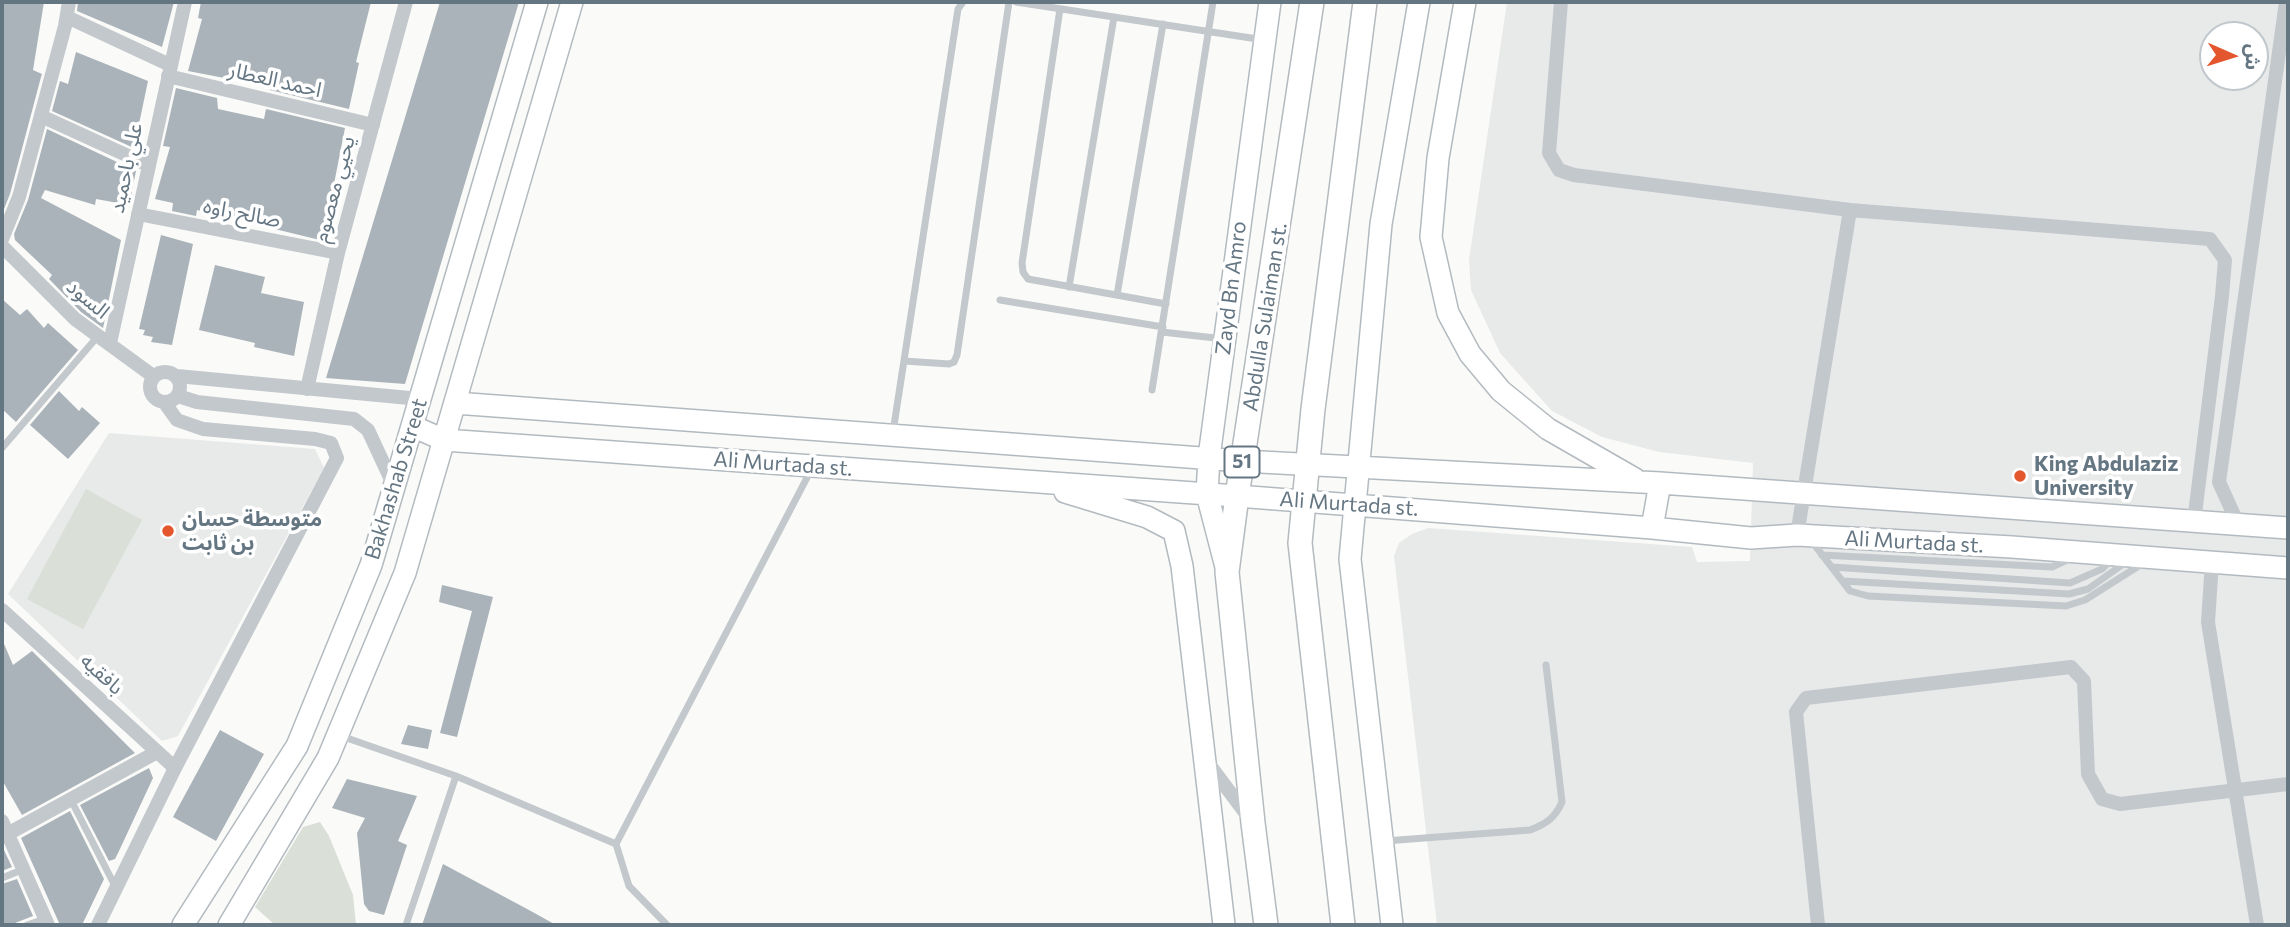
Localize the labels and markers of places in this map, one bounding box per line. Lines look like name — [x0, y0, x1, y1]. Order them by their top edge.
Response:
place label: King Abdulaziz University — [2034, 451, 2178, 501]
marker: King Abdulaziz University — [2012, 468, 2028, 484]
place label: متوسطة حسان بن ثابت — [182, 506, 322, 556]
marker: متوسطة حسان بن ثابت — [160, 523, 176, 539]

